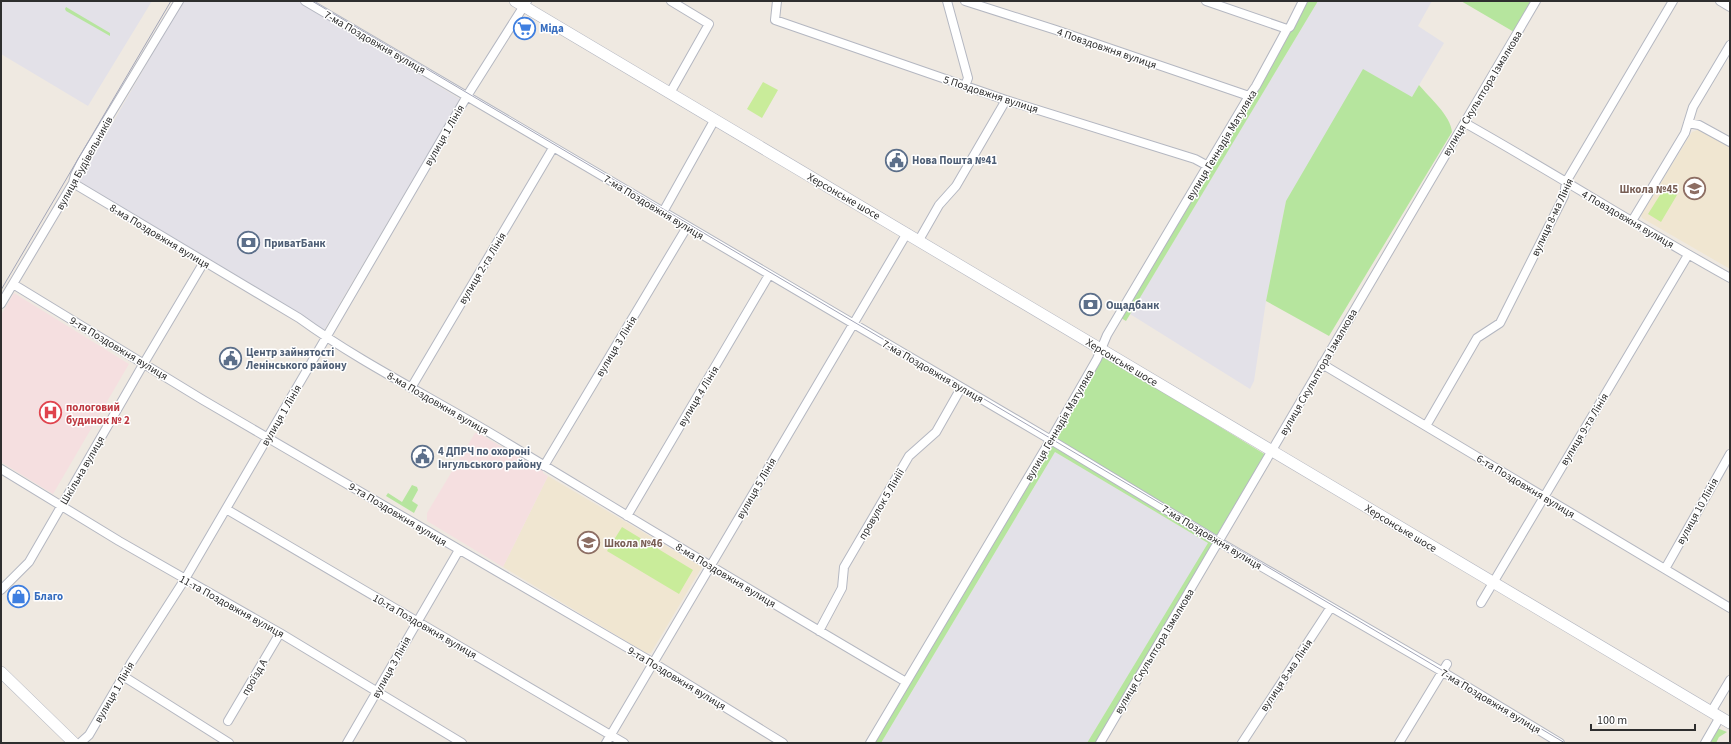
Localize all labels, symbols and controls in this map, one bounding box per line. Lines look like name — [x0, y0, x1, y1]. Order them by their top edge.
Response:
street label: 7-ма Поздовжня вулиця — [321, 7, 428, 78]
supermarket icon: Міда — [512, 15, 538, 41]
place label: Міда — [540, 21, 564, 36]
street label: 4 Повздовжня вулиця — [1055, 24, 1159, 73]
street label: вулиця Скульптора Ізмалкова — [1439, 28, 1526, 159]
street label: 5 Поздовжня вулиця — [941, 72, 1040, 117]
street label: вулиця Геннадія Матуляка — [1182, 87, 1260, 203]
street label: вулиця 1 Лінія — [421, 102, 468, 169]
street label: вулиця Будівельників — [52, 113, 117, 213]
public building icon: Нова Пошта №41 — [884, 147, 910, 173]
place label: Нова Пошта №41 — [912, 153, 997, 168]
street label: Херсонське шосе — [805, 169, 883, 224]
street label: 7-ма Поздовжня вулиця — [601, 171, 707, 243]
street label: вулиця 8-ма Лінія — [1528, 176, 1577, 259]
school or university icon: Школа №45 — [1681, 176, 1707, 202]
place label: Школа №45 — [1620, 182, 1678, 197]
street label: 4 Повздовжня вулиця — [1579, 187, 1677, 252]
street label: 8-ма Поздовжня вулиця — [107, 200, 213, 272]
street label: вулиця 2-га Лінія — [455, 229, 510, 307]
bank icon: ПриватБанк — [236, 230, 262, 256]
place label: ПриватБанк — [264, 236, 326, 251]
bank icon: Ощадбанк — [1078, 292, 1104, 318]
place label: Ощадбанк — [1106, 298, 1159, 313]
street label: вулиця Скульптора Ізмалкова — [1276, 306, 1361, 438]
street label: 9-та Поздовжня вулиця — [67, 313, 171, 384]
street label: вулиця 3 Лінія — [592, 313, 641, 379]
street label: Херсонське шосе — [1083, 335, 1161, 390]
street label: 7-ма Поздовжня вулиця — [879, 336, 986, 407]
public building icon: Центр зайнятості Ленінського району — [217, 345, 243, 371]
place label: Центр зайнятості Ленінського району — [245, 345, 347, 373]
street label: вулиця 4 Лінія — [674, 363, 723, 429]
street label: вулиця Геннадія Матуляка — [1021, 367, 1098, 484]
street label: 8-ма Поздовжня вулиця — [384, 368, 491, 439]
street label: вулиця 1 Лінія — [258, 382, 305, 449]
street label: вулиця 9-та Лінія — [1557, 390, 1612, 468]
hospital icon: пологовий будинок № 2 — [37, 400, 63, 426]
place label: пологовий будинок № 2 — [66, 400, 130, 428]
street label: Шкільна вулиця — [57, 433, 108, 508]
public building icon: 4 ДПРЧ по охороні Інгульського району — [410, 444, 436, 470]
place label: 4 ДПРЧ по охороні Інгульського району — [438, 444, 542, 472]
street label: 6-та Поздовжня вулиця — [1474, 451, 1578, 522]
street label: вулиця 5 Лінія — [733, 455, 780, 522]
street label: провулок 5 Лініії — [855, 466, 908, 543]
street label: вулиця 10 Лінія — [1673, 475, 1722, 547]
street label: 9-та Поздовжня вулиця — [346, 479, 450, 550]
street label: 7-ма Поздовжня вулиця — [1159, 501, 1265, 573]
street label: Херсонське шосе — [1362, 501, 1440, 556]
school or university icon: Школа №46 — [575, 530, 601, 556]
place label: Школа №46 — [604, 536, 663, 551]
street label: 8-ма Поздовжня вулиця — [673, 539, 779, 611]
street label: 11-та Поздовжня вулиця — [177, 571, 287, 642]
shop icon: Благо — [6, 583, 32, 609]
street label: вулиця Скульптора Ізмалкова — [1111, 586, 1198, 717]
place label: Благо — [34, 589, 63, 604]
street label: 10-та Поздовжня вулиця — [370, 590, 480, 662]
street label: вулиця 3 Лінія — [368, 634, 415, 701]
street label: вулиця 8-ма Лінія — [1257, 636, 1316, 714]
street label: 9-та Поздовжня вулиця — [625, 643, 729, 714]
street label: проїзд А — [238, 656, 271, 698]
street label: вулиця 1 Лінія — [91, 659, 138, 726]
street label: 7-ма Поздовжня вулиця — [1438, 665, 1544, 737]
scale bar — [1591, 706, 1695, 732]
text: 100 m — [1597, 712, 1627, 729]

